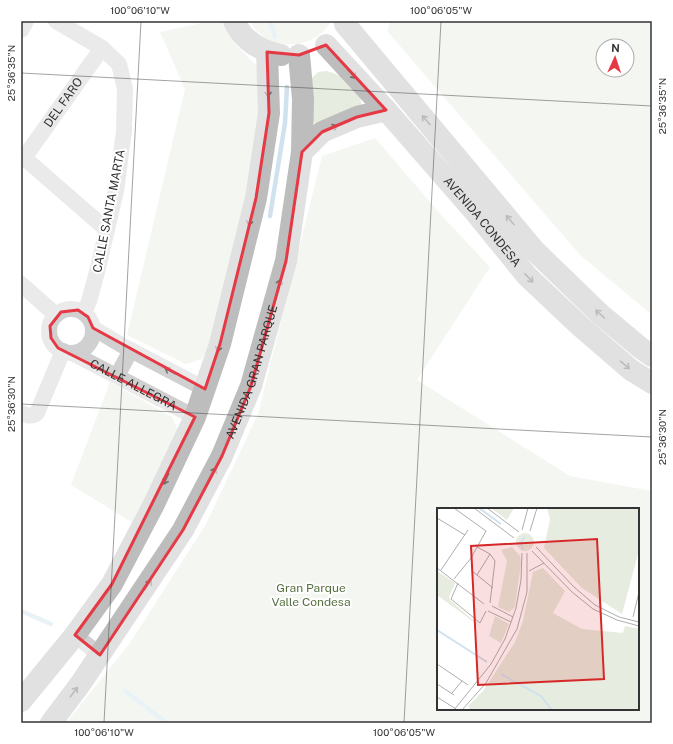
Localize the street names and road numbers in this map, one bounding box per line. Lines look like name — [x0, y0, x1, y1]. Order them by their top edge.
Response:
street label: DEL FARO — [41, 75, 86, 130]
street label: CALLE SANTA MARTA — [90, 148, 128, 274]
street label: AVENIDA CONDESA — [441, 174, 524, 270]
street label: AVENIDA GRAN PARQUE — [223, 303, 280, 441]
street label: CALLE ALLEGRA — [87, 356, 180, 413]

